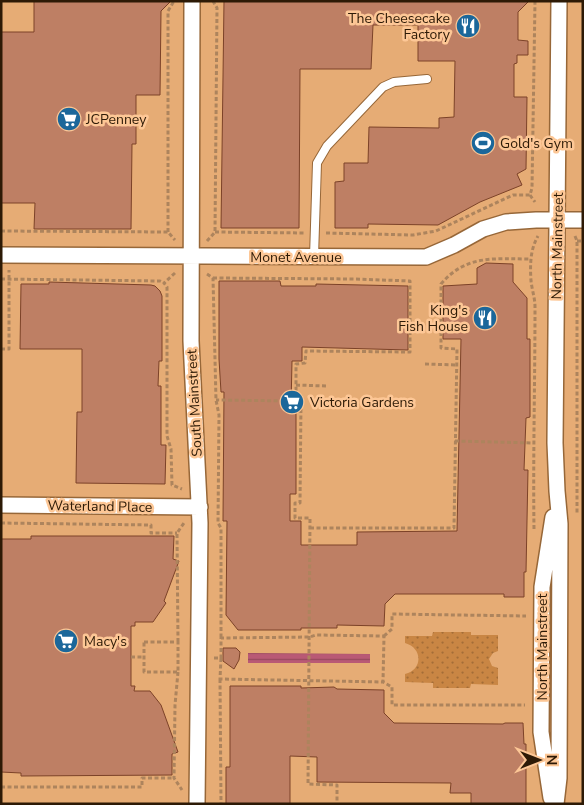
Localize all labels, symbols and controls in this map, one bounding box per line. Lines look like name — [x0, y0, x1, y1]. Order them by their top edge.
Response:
place label: The Cheesecake Factory — [348, 9, 451, 44]
restaurant icon: The Cheesecake Factory — [455, 13, 481, 39]
supermarket icon: JCPenney — [56, 106, 82, 132]
place label: JCPenney — [85, 110, 147, 129]
sports icon: Gold's Gym — [470, 130, 496, 156]
place label: Gold's Gym — [500, 134, 573, 153]
street label: North Mainstreet — [547, 192, 568, 300]
street label: Monet Avenue — [250, 248, 342, 267]
place label: King's Fish House — [398, 301, 468, 336]
restaurant icon: King's Fish House — [472, 305, 498, 331]
street label: South Mainstreet — [182, 349, 207, 457]
supermarket icon: Victoria Gardens — [279, 389, 305, 415]
place label: Victoria Gardens — [309, 393, 414, 412]
street label: Waterland Place — [47, 496, 153, 517]
street label: North Mainstreet — [533, 593, 552, 700]
supermarket icon: Macy's — [53, 628, 79, 654]
place label: Macy's — [84, 632, 127, 651]
north arrow — [514, 735, 564, 785]
text: N — [542, 755, 561, 765]

